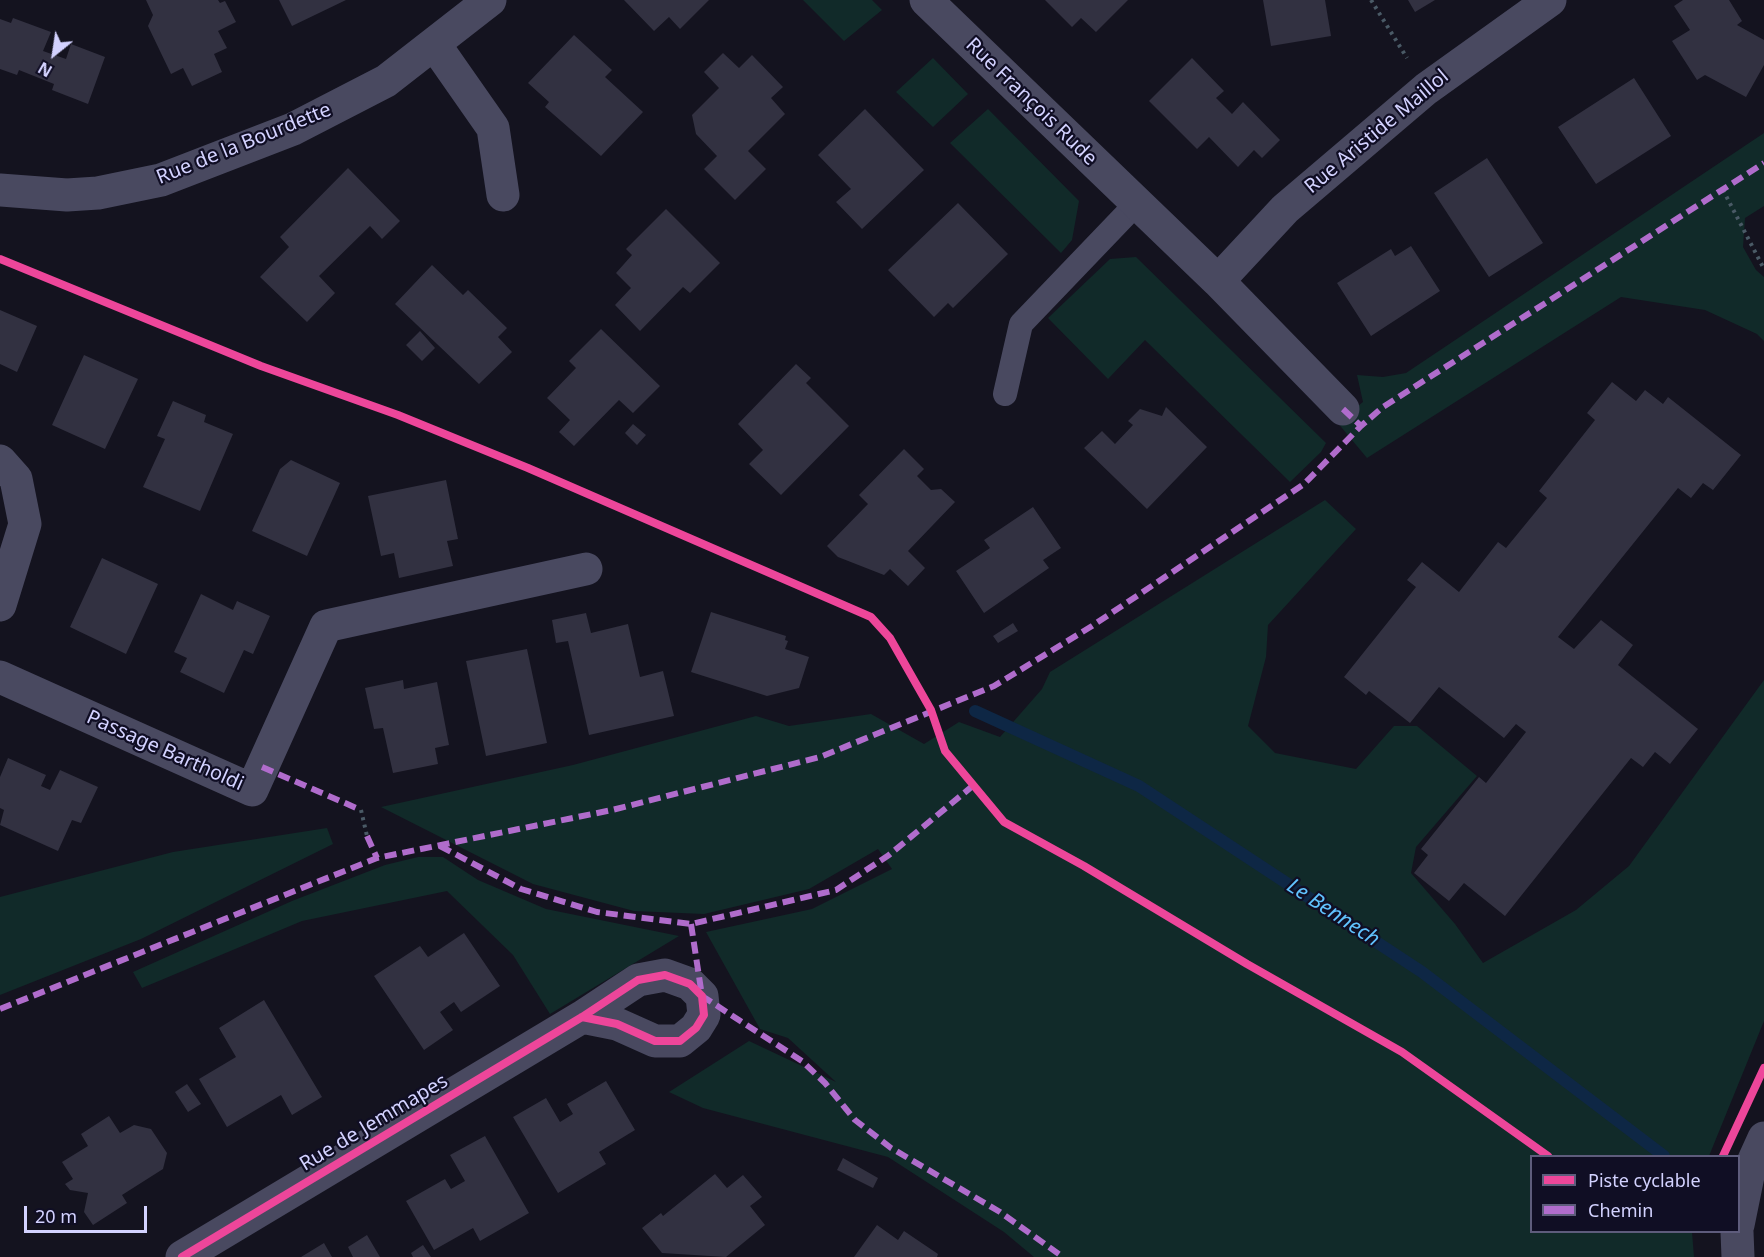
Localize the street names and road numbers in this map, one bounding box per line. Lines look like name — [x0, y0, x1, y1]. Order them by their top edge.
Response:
street label: Rue François Rude — [960, 33, 1102, 171]
street label: Rue Aristide Maillol — [1300, 65, 1454, 199]
street label: Rue de la Bourdette — [153, 98, 335, 190]
street label: Passage Bartholdi — [83, 706, 247, 796]
street label: Rue de Jemmapes — [296, 1069, 452, 1177]

